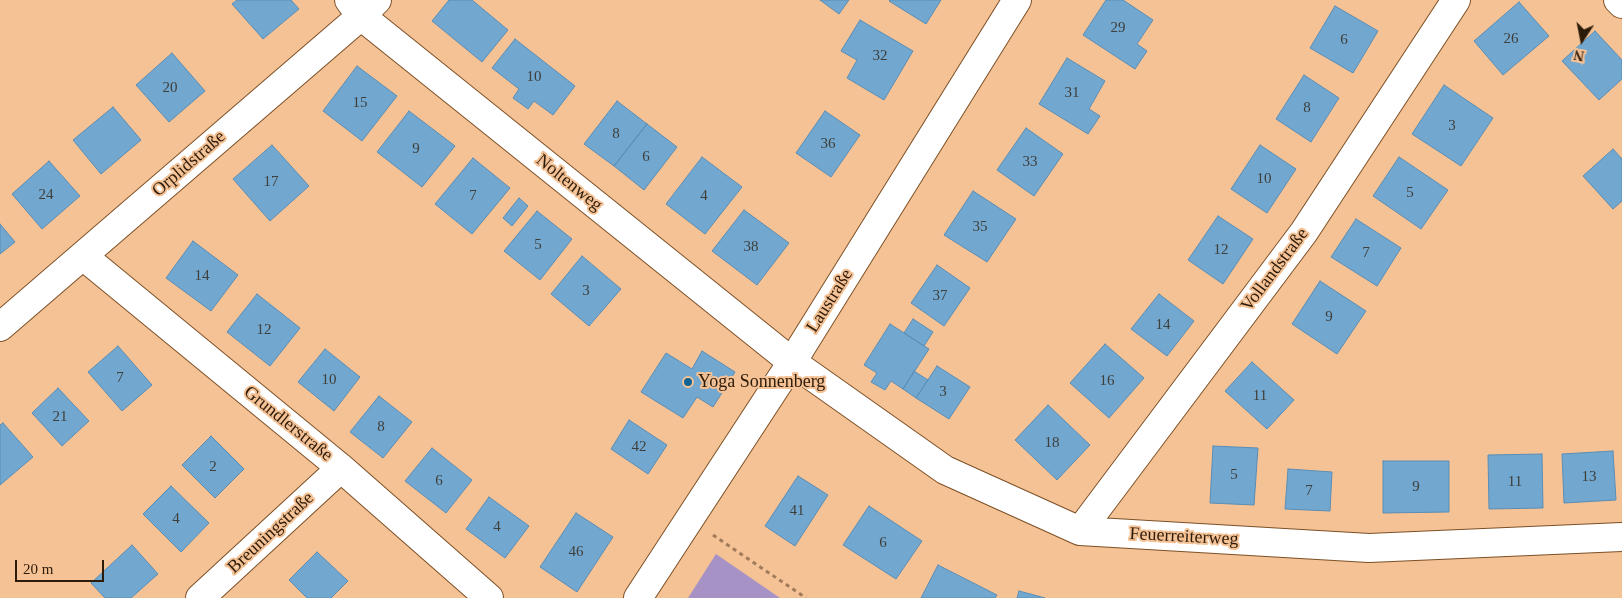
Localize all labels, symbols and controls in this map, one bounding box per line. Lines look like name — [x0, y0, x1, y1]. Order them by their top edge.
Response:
north arrow — [1557, 15, 1607, 65]
house number: 29 — [1110, 19, 1126, 37]
house number: 26 — [1504, 30, 1518, 48]
house number: 6 — [1340, 31, 1348, 49]
house number: 32 — [872, 47, 888, 65]
text: N — [1573, 47, 1585, 64]
house number: 10 — [526, 68, 542, 86]
house number: 20 — [162, 79, 178, 97]
house number: 31 — [1064, 84, 1080, 102]
house number: 15 — [352, 94, 368, 112]
house number: 8 — [1303, 99, 1311, 117]
house number: 3 — [1448, 117, 1456, 135]
house number: 8 — [612, 125, 620, 143]
street label: Orplidstraße — [148, 126, 230, 202]
house number: 36 — [820, 135, 836, 153]
house number: 9 — [412, 140, 420, 158]
house number: 6 — [642, 148, 650, 166]
street label: Noltenweg — [532, 150, 606, 216]
house number: 33 — [1022, 153, 1038, 171]
house number: 10 — [1256, 170, 1272, 188]
house number: 17 — [264, 173, 278, 191]
house number: 5 — [1406, 184, 1414, 202]
house number: 24 — [38, 186, 54, 204]
house number: 7 — [469, 187, 477, 205]
house number: 4 — [700, 187, 708, 205]
house number: 35 — [972, 218, 988, 236]
street label: Vollandstraße — [1237, 224, 1313, 316]
house number: 5 — [534, 236, 542, 254]
house number: 38 — [744, 238, 758, 256]
house number: 12 — [1214, 241, 1228, 259]
house number: 7 — [1362, 244, 1370, 262]
street label: Laustraße — [802, 265, 858, 337]
house number: 14 — [194, 267, 210, 285]
house number: 3 — [582, 282, 590, 300]
house number: 37 — [932, 287, 948, 305]
house number: 9 — [1325, 308, 1333, 326]
house number: 14 — [1156, 316, 1170, 334]
house number: 12 — [256, 321, 272, 339]
house number: 7 — [116, 369, 124, 387]
house number: 10 — [322, 371, 336, 389]
place label: Yoga Sonnenberg — [698, 371, 825, 393]
house number: 16 — [1100, 372, 1114, 390]
marker: Yoga Sonnenberg — [682, 376, 694, 388]
street label: Grundlerstraße — [239, 382, 337, 466]
house number: 3 — [939, 383, 947, 401]
house number: 11 — [1253, 387, 1267, 405]
house number: 21 — [52, 408, 68, 426]
house number: 8 — [377, 418, 385, 436]
house number: 18 — [1044, 434, 1060, 452]
house number: 42 — [632, 438, 646, 456]
house number: 2 — [209, 458, 217, 476]
house number: 5 — [1230, 466, 1238, 484]
house number: 13 — [1582, 468, 1596, 486]
house number: 6 — [435, 472, 443, 490]
house number: 11 — [1508, 473, 1522, 491]
house number: 9 — [1412, 478, 1420, 496]
house number: 7 — [1305, 482, 1313, 500]
street label: Breuningstraße — [223, 488, 319, 578]
house number: 41 — [790, 502, 804, 520]
house number: 4 — [172, 510, 180, 528]
house number: 4 — [493, 518, 501, 536]
street label: Feuerreiterweg — [1129, 523, 1239, 551]
house number: 6 — [879, 534, 887, 552]
house number: 46 — [568, 543, 584, 561]
scale bar — [18, 550, 106, 582]
text: 20 m — [23, 561, 53, 577]

